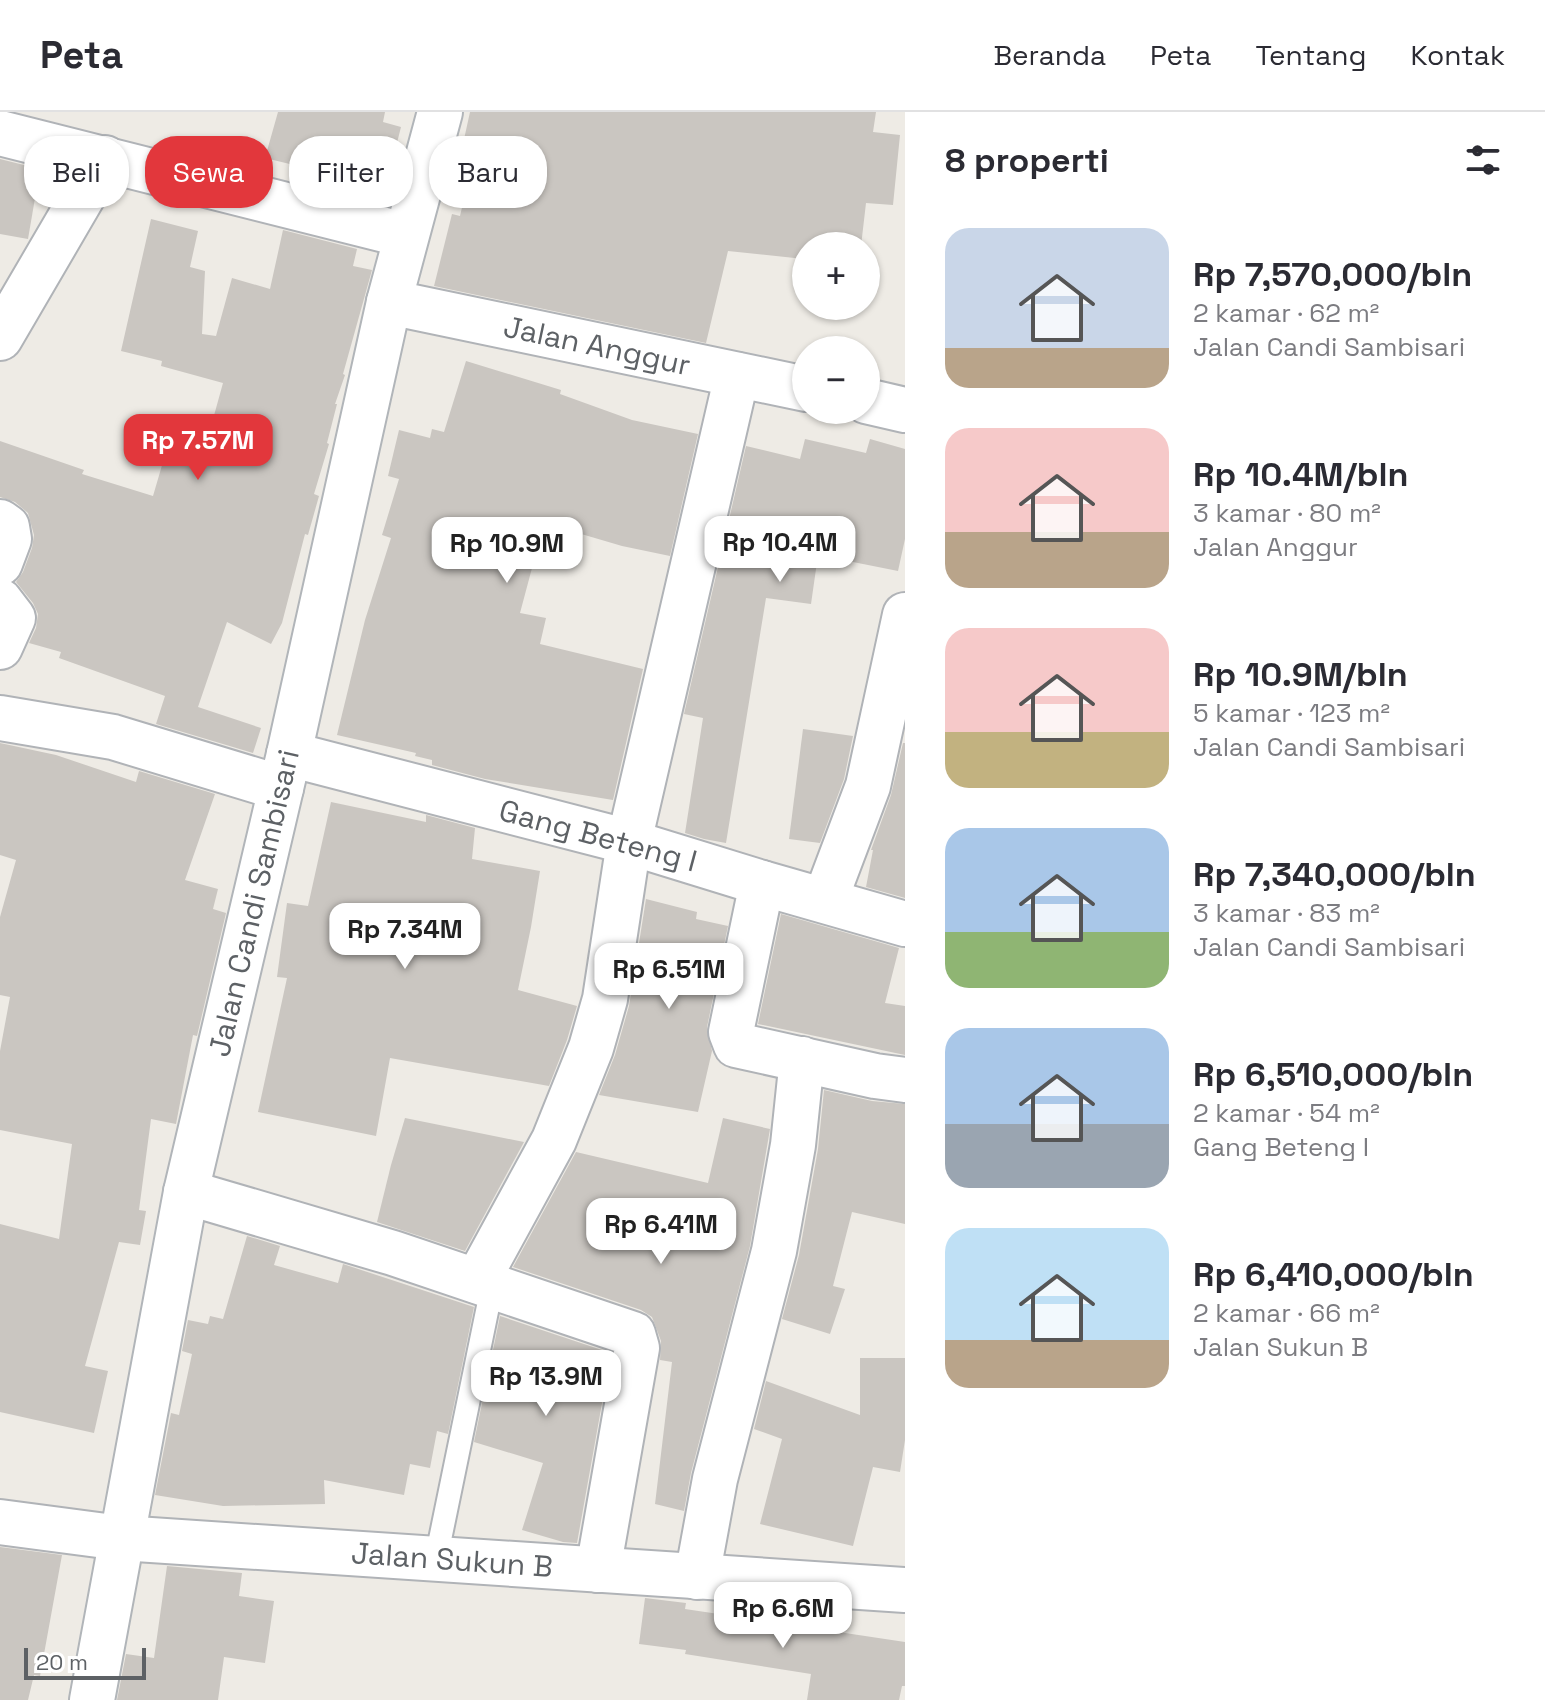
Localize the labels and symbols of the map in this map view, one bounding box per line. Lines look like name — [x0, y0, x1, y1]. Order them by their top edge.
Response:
street label: Jalan Anggur — [500, 307, 694, 384]
pin: Rp 7.57M — [115, 414, 281, 482]
pin: Rp 10.4M — [697, 516, 863, 584]
pin: Rp 10.9M — [424, 517, 590, 585]
street label: Jalan Candi Sambisari — [199, 746, 308, 1060]
street label: Gang Beteng I — [495, 790, 701, 881]
pin: Rp 7.34M — [322, 903, 488, 971]
pin: Rp 6.51M — [586, 943, 752, 1011]
pin: Rp 6.41M — [578, 1198, 744, 1266]
pin: Rp 13.9M — [463, 1350, 629, 1418]
street label: Jalan Sukun B — [350, 1533, 554, 1586]
pin: Rp 6.6M — [709, 1582, 857, 1650]
scale bar — [24, 1644, 146, 1680]

